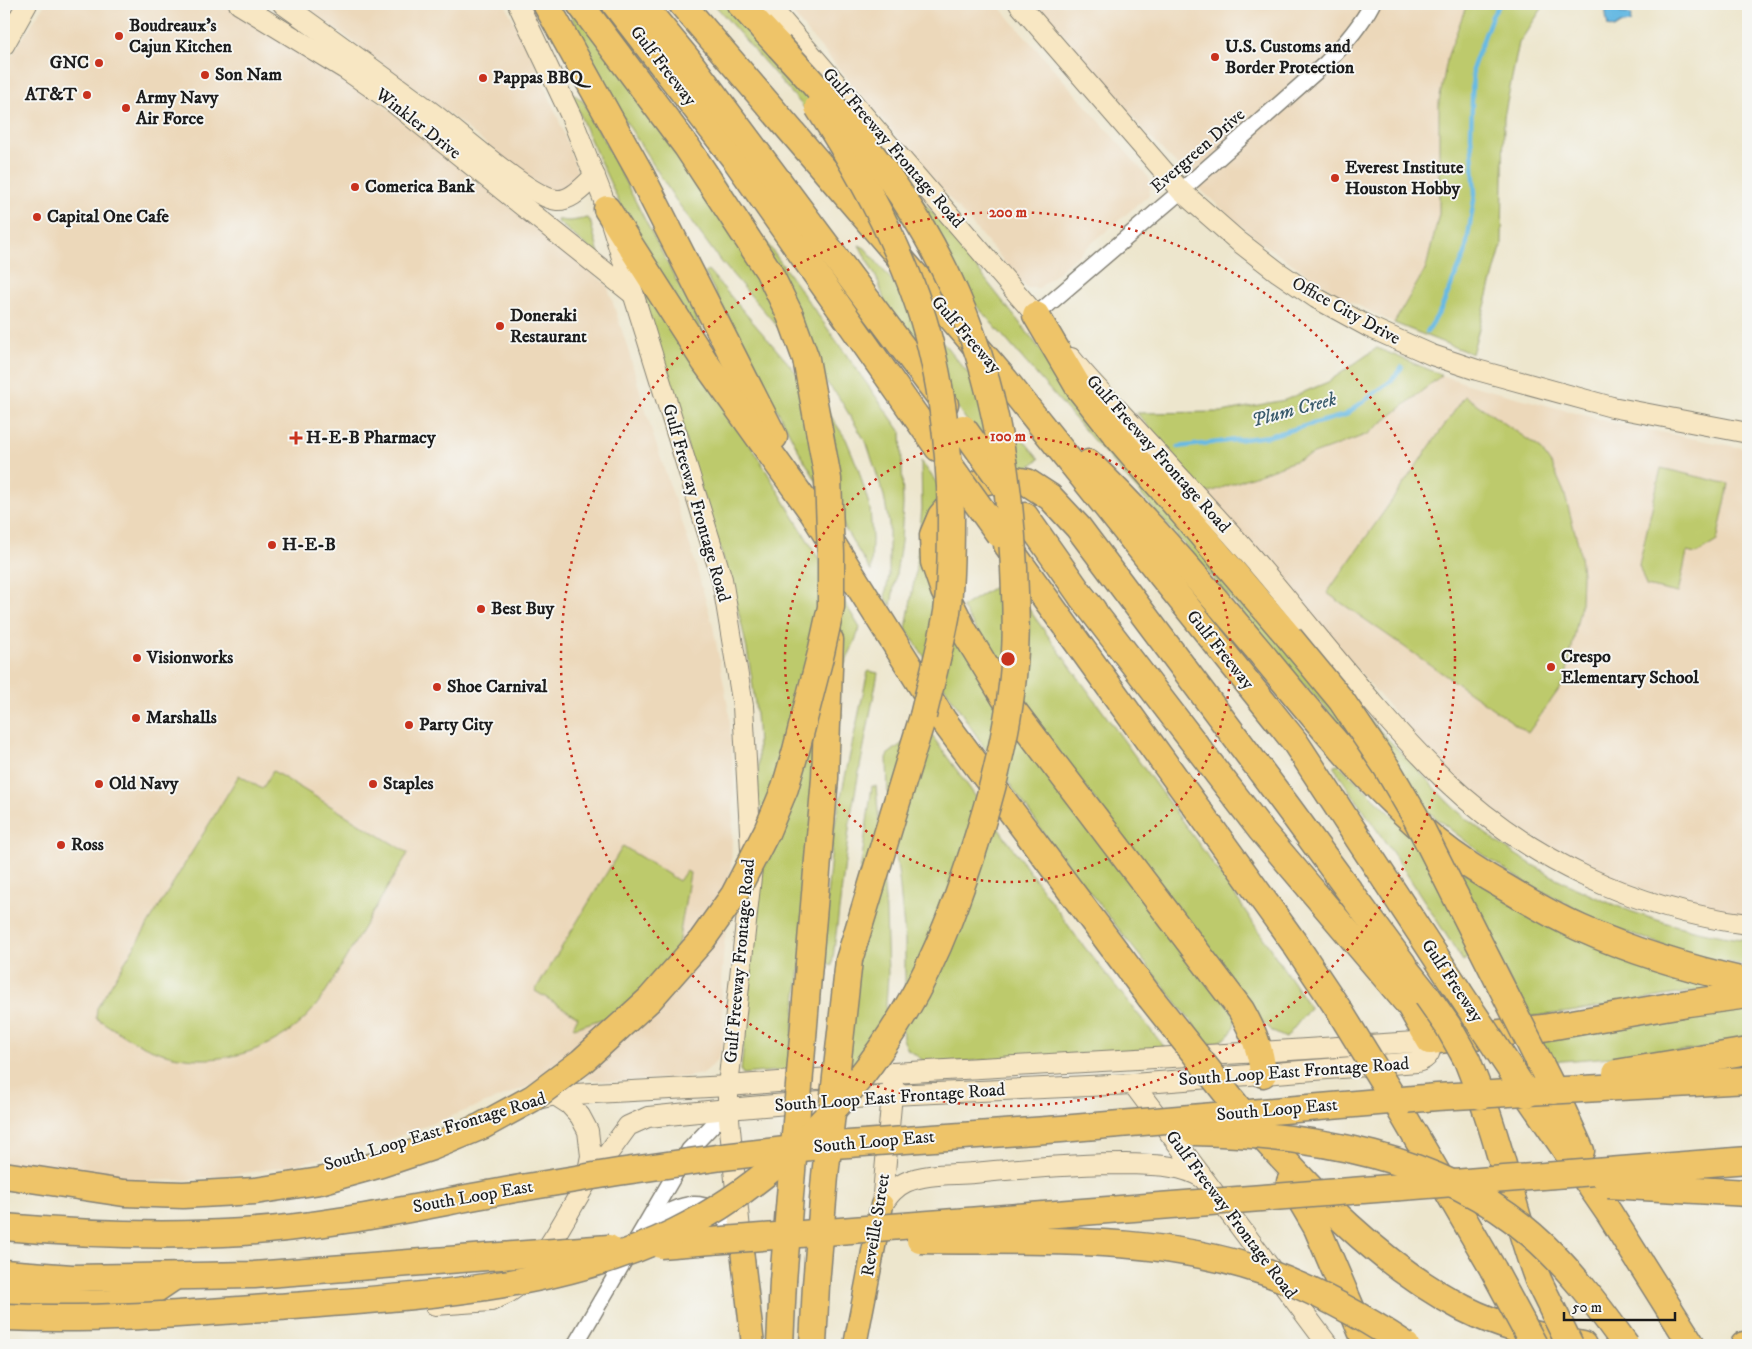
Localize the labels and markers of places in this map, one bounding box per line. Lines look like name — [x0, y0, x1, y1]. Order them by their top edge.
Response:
place label: Boudreaux's Cajun Kitchen — [129, 15, 232, 58]
marker: Boudreaux's Cajun Kitchen — [113, 30, 125, 42]
place label: U.S. Customs and Border Protection — [1225, 36, 1355, 79]
marker: U.S. Customs and Border Protection — [1209, 51, 1221, 63]
place label: GNC — [50, 52, 89, 74]
marker: GNC — [93, 57, 105, 69]
place label: Son Nam — [215, 64, 282, 86]
place label: Pappas BBQ — [493, 67, 591, 89]
marker: Son Nam — [199, 69, 211, 81]
marker: Pappas BBQ — [477, 72, 489, 84]
place label: AT&T — [24, 84, 77, 106]
place label: Army Navy Air Force — [135, 87, 219, 130]
marker: AT&T — [81, 89, 93, 101]
marker: Army Navy Air Force — [120, 102, 132, 114]
place label: Everest Institute Houston Hobby — [1345, 157, 1464, 200]
marker: Everest Institute Houston Hobby — [1329, 172, 1341, 184]
place label: Comerica Bank — [365, 176, 476, 198]
marker: Comerica Bank — [349, 181, 361, 193]
place label: Capital One Cafe — [47, 206, 170, 228]
marker: Capital One Cafe — [31, 211, 43, 223]
place label: Doneraki Restaurant — [510, 305, 587, 348]
marker: Doneraki Restaurant — [494, 320, 506, 332]
place label: H-E-B Pharmacy — [306, 427, 436, 449]
marker: H-E-B Pharmacy — [290, 432, 302, 444]
place label: H-E-B — [282, 534, 336, 556]
marker: H-E-B — [266, 539, 278, 551]
place label: Best Buy — [491, 598, 555, 620]
marker: Best Buy — [475, 603, 487, 615]
place label: Crespo Elementary School — [1561, 646, 1699, 689]
place label: Visionworks — [146, 647, 233, 669]
centre of rings — [999, 650, 1017, 668]
marker: Visionworks — [131, 652, 143, 664]
marker: Crespo Elementary School — [1545, 661, 1557, 673]
place label: Shoe Carnival — [447, 676, 548, 698]
marker: Shoe Carnival — [431, 681, 443, 693]
place label: Marshalls — [146, 707, 217, 729]
marker: Marshalls — [130, 712, 142, 724]
place label: Party City — [419, 714, 493, 736]
marker: Party City — [403, 719, 415, 731]
place label: Old Navy — [109, 773, 179, 795]
place label: Staples — [383, 773, 434, 795]
marker: Old Navy — [93, 778, 105, 790]
marker: Staples — [367, 778, 379, 790]
place label: Ross — [71, 834, 104, 856]
marker: Ross — [55, 839, 67, 851]

